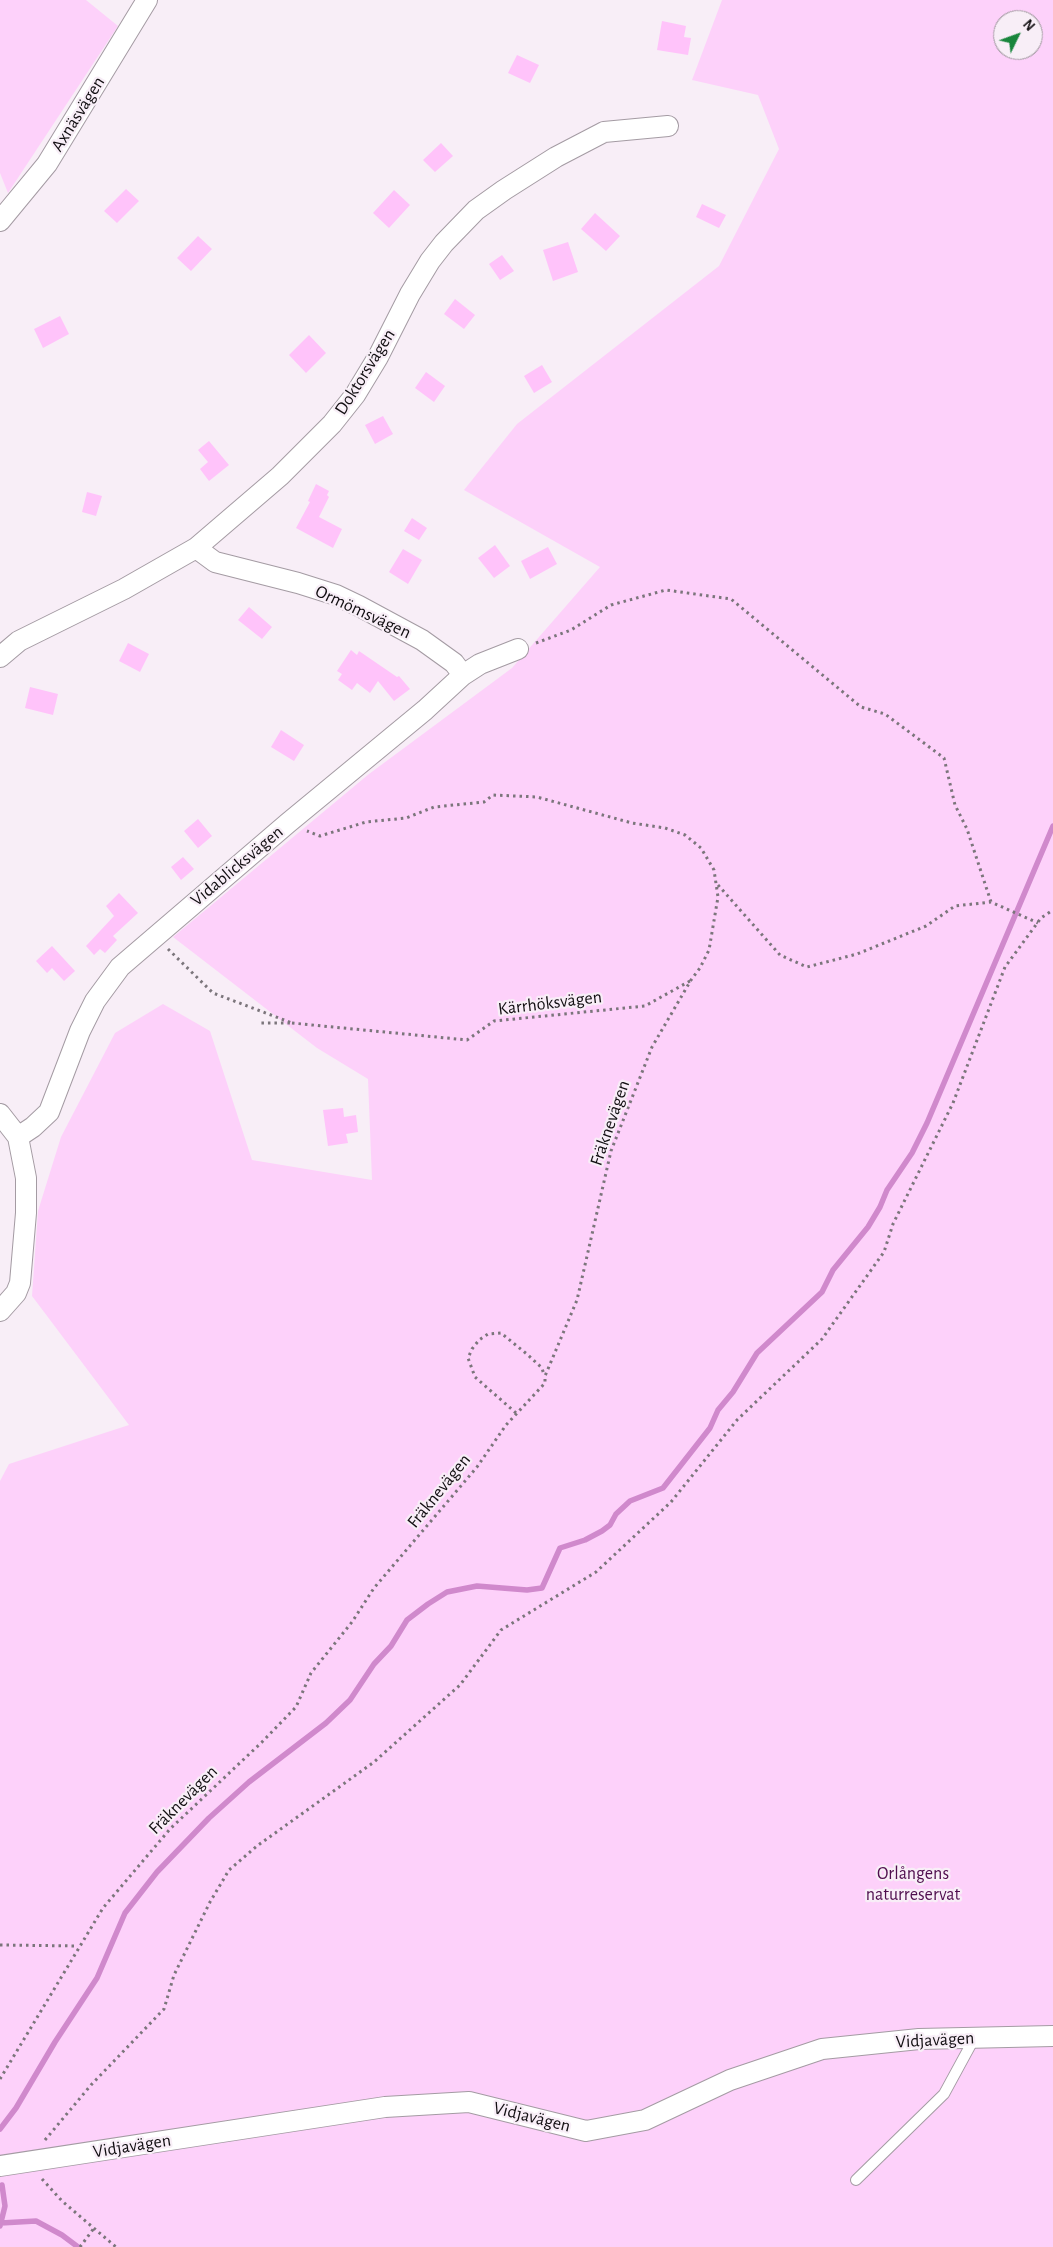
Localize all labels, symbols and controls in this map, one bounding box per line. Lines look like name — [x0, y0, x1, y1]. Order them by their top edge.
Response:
north arrow — [993, 10, 1043, 60]
text: N — [1020, 17, 1037, 34]
street label: Axnäsvägen — [46, 72, 110, 156]
street label: Doktorsvägen — [330, 325, 400, 419]
street label: Ormömsvägen — [312, 580, 414, 644]
street label: Vidablicksvägen — [186, 821, 288, 911]
street label: Kärrhöksvägen — [497, 986, 603, 1020]
street label: Fräknevägen — [585, 1077, 635, 1169]
street label: Fräknevägen — [403, 1450, 475, 1532]
street label: Fräknevägen — [144, 1761, 222, 1839]
park label: Orlångens naturreservat — [866, 1863, 960, 1906]
street label: Vidjavägen — [895, 2027, 975, 2053]
street label: Vidjavägen — [491, 2097, 573, 2137]
street label: Vidjavägen — [91, 2129, 173, 2163]

